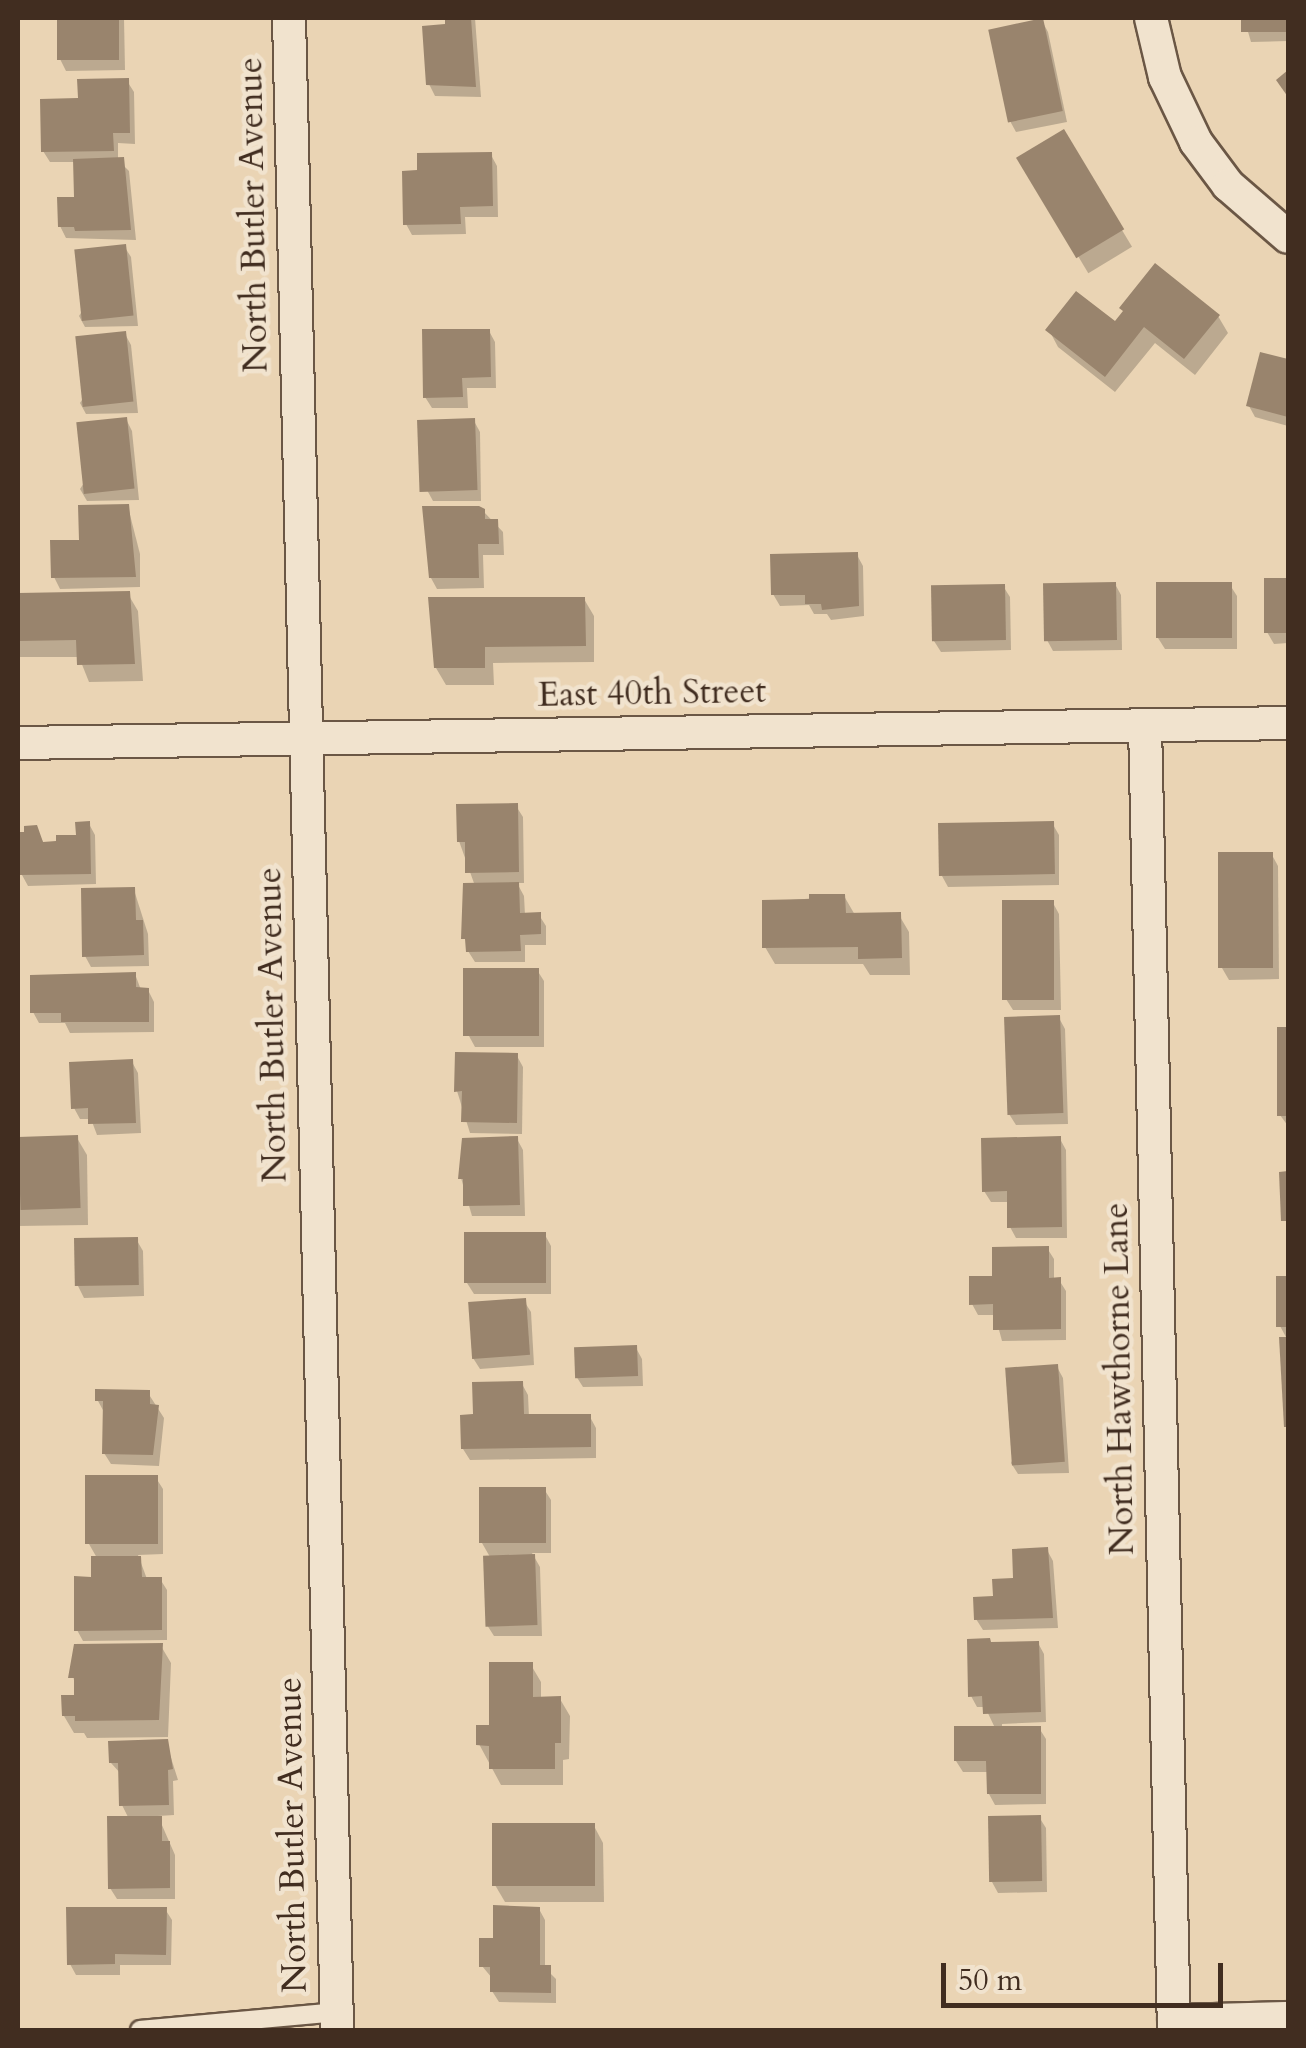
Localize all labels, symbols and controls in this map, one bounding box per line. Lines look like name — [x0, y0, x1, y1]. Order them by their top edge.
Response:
street label: North Butler Avenue — [229, 57, 277, 373]
street label: East 40th Street — [537, 670, 767, 716]
street label: North Butler Avenue — [248, 867, 296, 1183]
street label: North Hawthorne Lane — [1095, 1202, 1143, 1556]
street label: North Butler Avenue — [268, 1677, 316, 1993]
scale bar — [946, 1943, 1228, 2005]
text: 50 m — [958, 1960, 1022, 2001]

